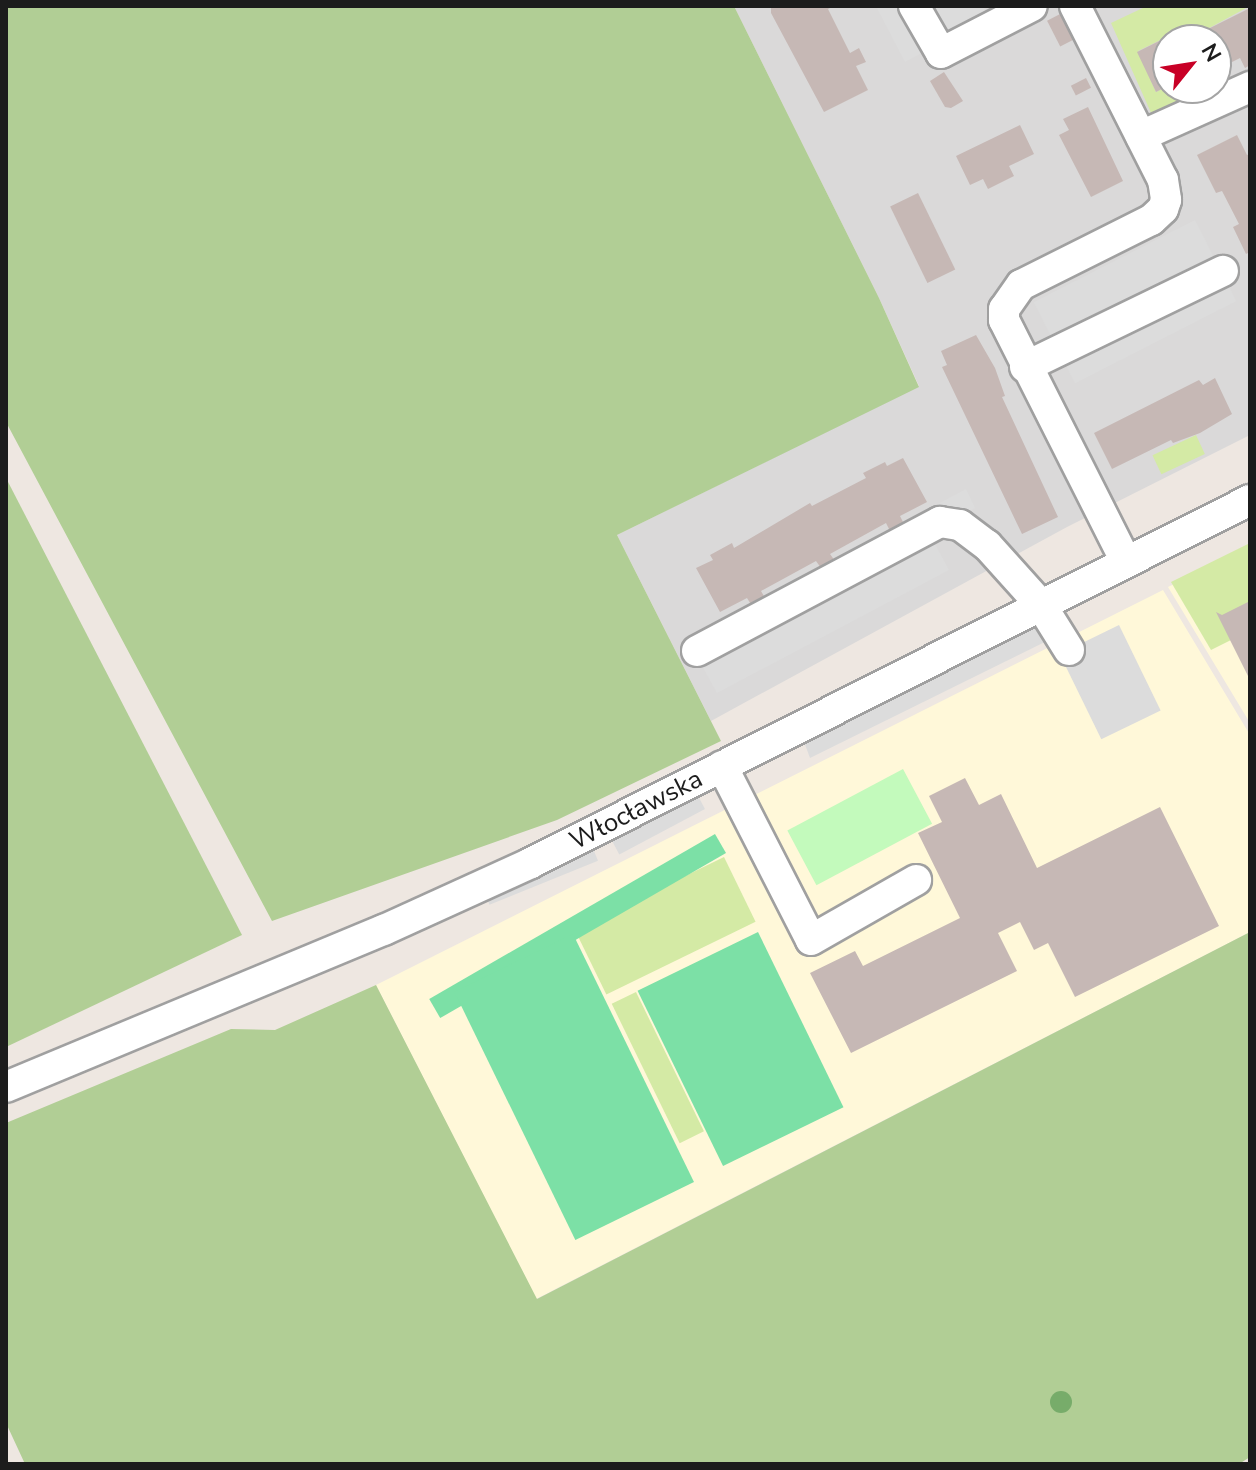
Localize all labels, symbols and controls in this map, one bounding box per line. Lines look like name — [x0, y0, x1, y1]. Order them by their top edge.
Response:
north arrow — [1152, 24, 1232, 104]
text: N — [1194, 38, 1228, 68]
street label: Włocławska — [564, 763, 708, 857]

